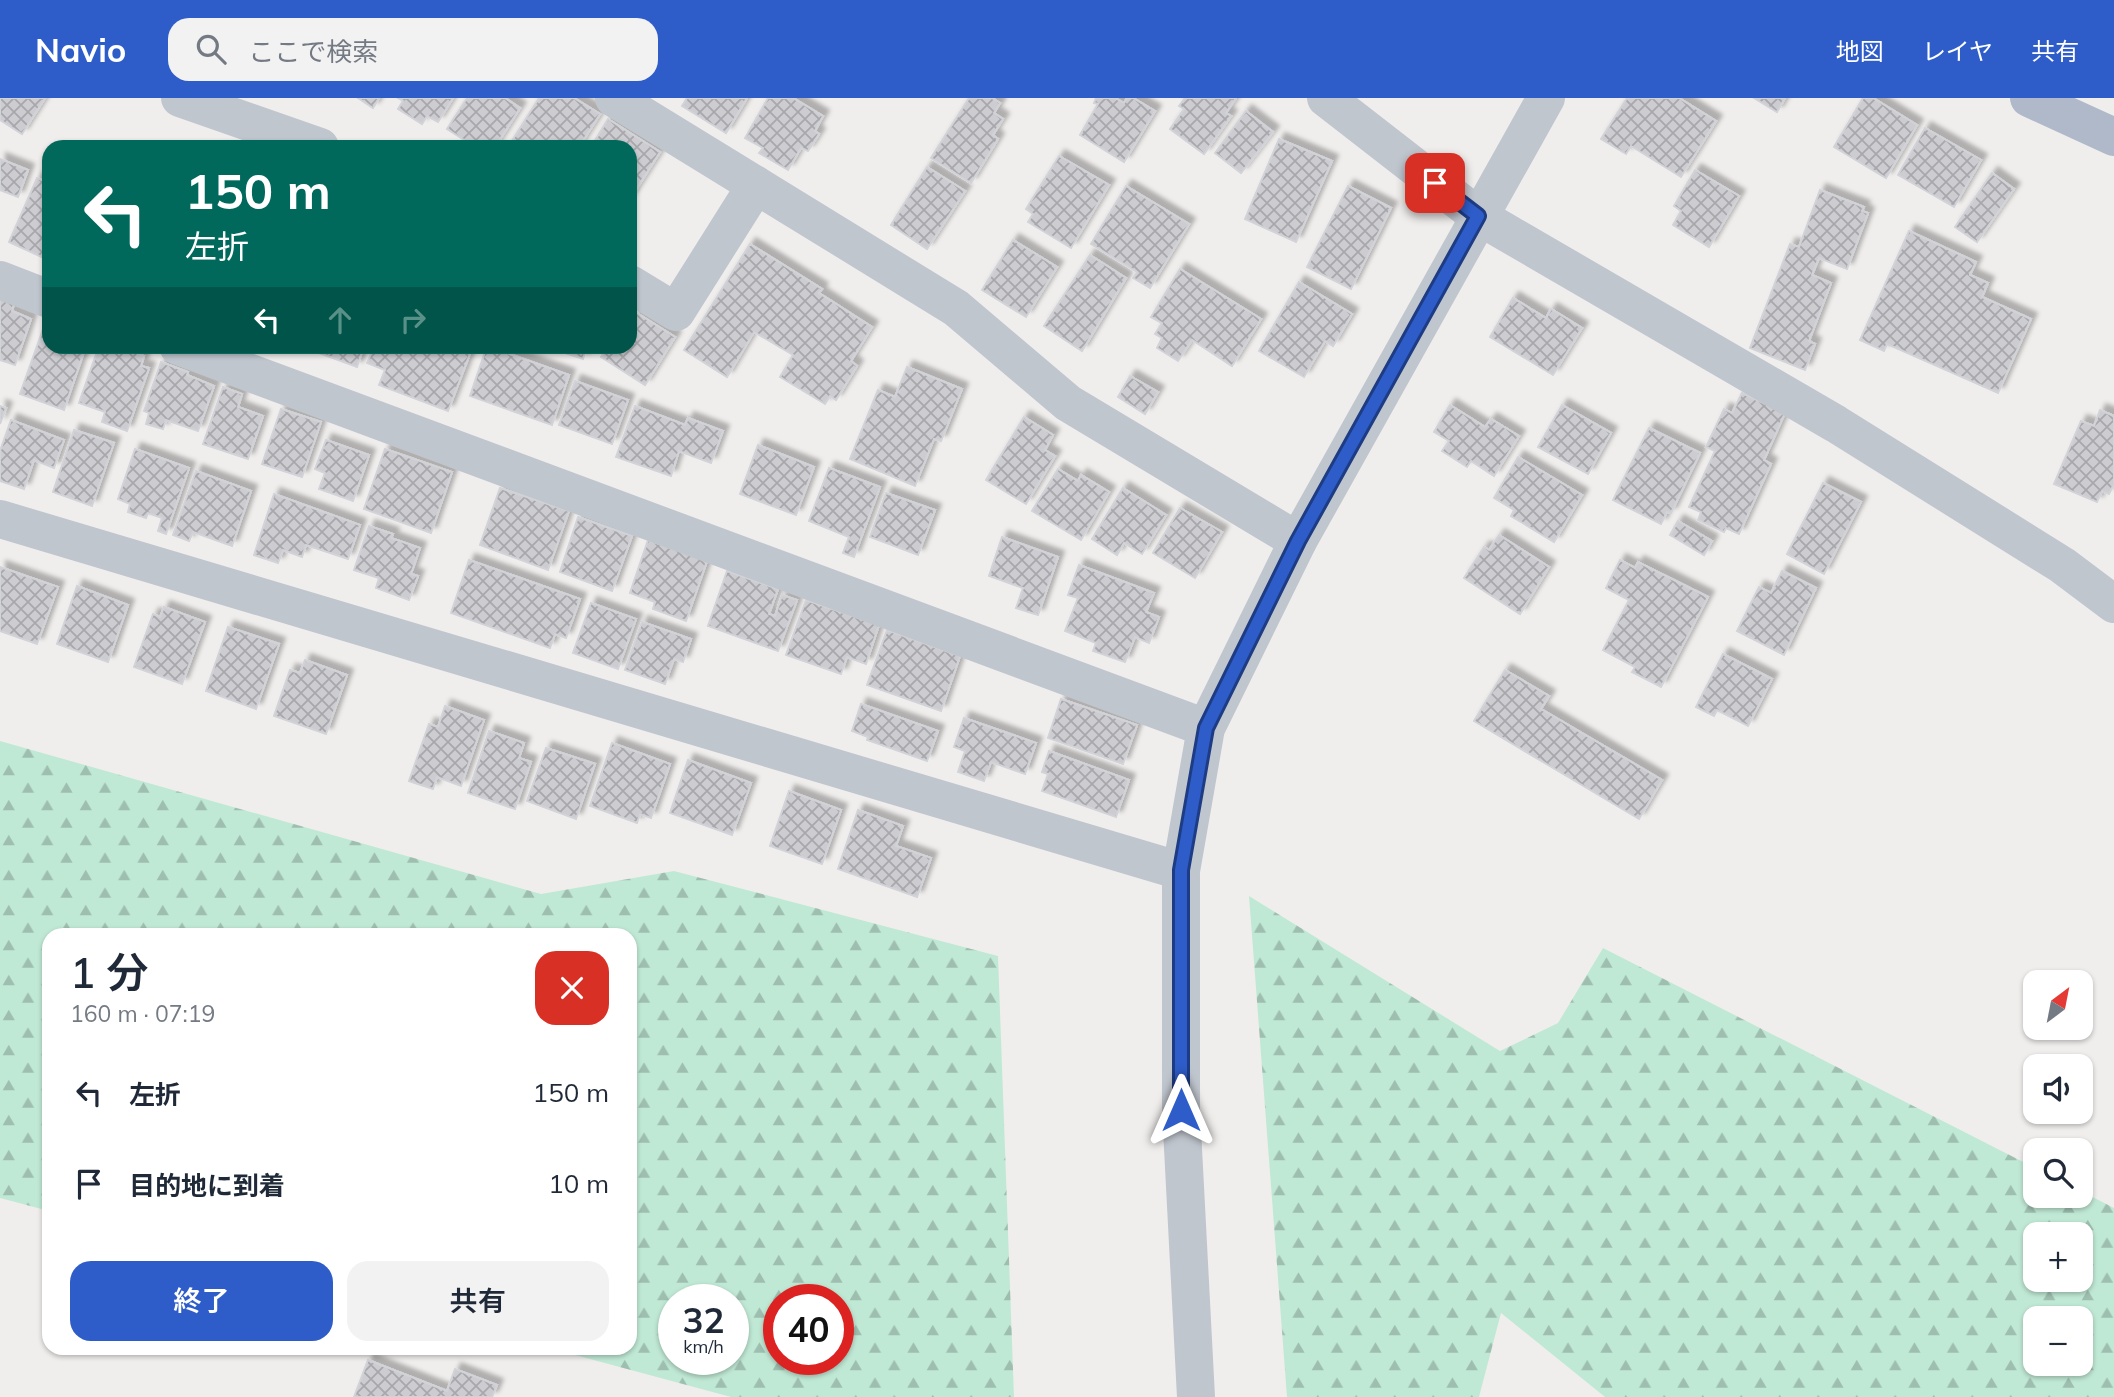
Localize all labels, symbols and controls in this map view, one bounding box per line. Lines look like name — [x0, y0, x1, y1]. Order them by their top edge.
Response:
search box — [168, 18, 658, 81]
text: Navio — [35, 29, 126, 70]
icon: search — [192, 30, 230, 68]
text: ここで検索 — [248, 35, 378, 68]
text: 地図 — [1836, 36, 1884, 66]
text: レイヤ — [1922, 36, 1993, 66]
text: 共有 — [2031, 36, 2079, 66]
pin — [1405, 153, 1465, 213]
text: 150 m — [185, 160, 331, 221]
icon: arrive — [1416, 164, 1454, 202]
icon: left — [70, 168, 161, 259]
text: 左折 — [185, 226, 249, 266]
icon: left — [248, 301, 286, 339]
icon: ahead — [321, 301, 359, 339]
icon: right — [394, 301, 432, 339]
text: 1 分 — [70, 946, 148, 999]
button: close — [535, 951, 609, 1025]
north arrow — [2023, 970, 2093, 1040]
map controls — [2023, 970, 2093, 1376]
text: 160 m · 07:19 — [70, 999, 215, 1028]
button: sound — [2023, 1054, 2093, 1124]
position arrow — [1144, 1073, 1218, 1147]
icon: left — [70, 1074, 108, 1112]
text: 150 m — [533, 1076, 609, 1109]
text: 左折 — [129, 1078, 181, 1111]
button: search — [2023, 1138, 2093, 1208]
icon: arrive — [70, 1165, 108, 1203]
text: 10 m — [548, 1167, 609, 1200]
text: 目的地に到着 — [129, 1169, 285, 1202]
button: + — [2023, 1222, 2093, 1292]
button: 終了 — [70, 1261, 333, 1341]
button: 共有 — [347, 1261, 609, 1341]
speed limit sign: 40 — [763, 1284, 854, 1375]
text: 32 — [682, 1298, 725, 1342]
button: − — [2023, 1306, 2093, 1376]
text: km/h — [683, 1335, 724, 1358]

